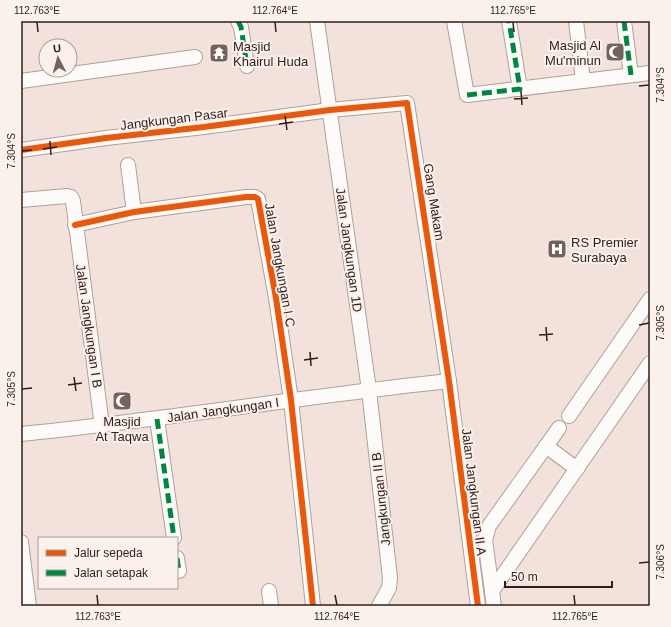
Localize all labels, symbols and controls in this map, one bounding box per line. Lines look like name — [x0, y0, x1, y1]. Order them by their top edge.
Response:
text: 112.763°E — [14, 5, 60, 16]
text: 112.764°E — [252, 5, 298, 16]
text: 112.765°E — [490, 5, 536, 16]
north arrow — [38, 38, 78, 78]
place label: Masjid Al Mu'minun — [545, 38, 601, 68]
place label: Masjid Khairul Huda — [233, 39, 309, 69]
mosque icon: Masjid Al Mu'minun — [604, 41, 626, 63]
text: U — [52, 42, 62, 54]
temple icon: Masjid Khairul Huda — [208, 42, 230, 64]
text: 7.304°S — [655, 67, 666, 103]
street label: Jangkungan Pasar — [119, 105, 229, 133]
text: 7.304°S — [6, 133, 17, 169]
street label: Gang Makam — [420, 162, 448, 242]
street label: Jalan Jangkungan 1D — [333, 187, 365, 313]
street label: Jalan Jangkungan I C — [262, 202, 298, 328]
place label: RS Premier Surabaya — [571, 235, 639, 265]
hospital icon: RS Premier Surabaya — [546, 238, 568, 260]
street label: Jalan Jangkungan I B — [73, 263, 105, 389]
text: 7.305°S — [655, 305, 666, 341]
text: 7.305°S — [6, 371, 17, 407]
mosque icon: Masjid At Taqwa — [111, 390, 133, 412]
street label: Jalan Jangkungan I — [166, 395, 280, 425]
place label: Masjid At Taqwa — [95, 414, 149, 444]
street label: Jalan Jangkungan II A — [459, 428, 489, 557]
street label: Jangkungan II B — [369, 451, 393, 547]
legend — [38, 537, 178, 589]
text: 7.306°S — [655, 544, 666, 580]
text: Jalur sepeda — [74, 546, 143, 560]
scale bar — [505, 563, 612, 589]
text: Jalan setapak — [74, 566, 149, 580]
text: 50 m — [511, 570, 538, 584]
text: 112.763°E — [75, 611, 121, 622]
text: 112.764°E — [314, 611, 360, 622]
text: 112.765°E — [552, 611, 598, 622]

